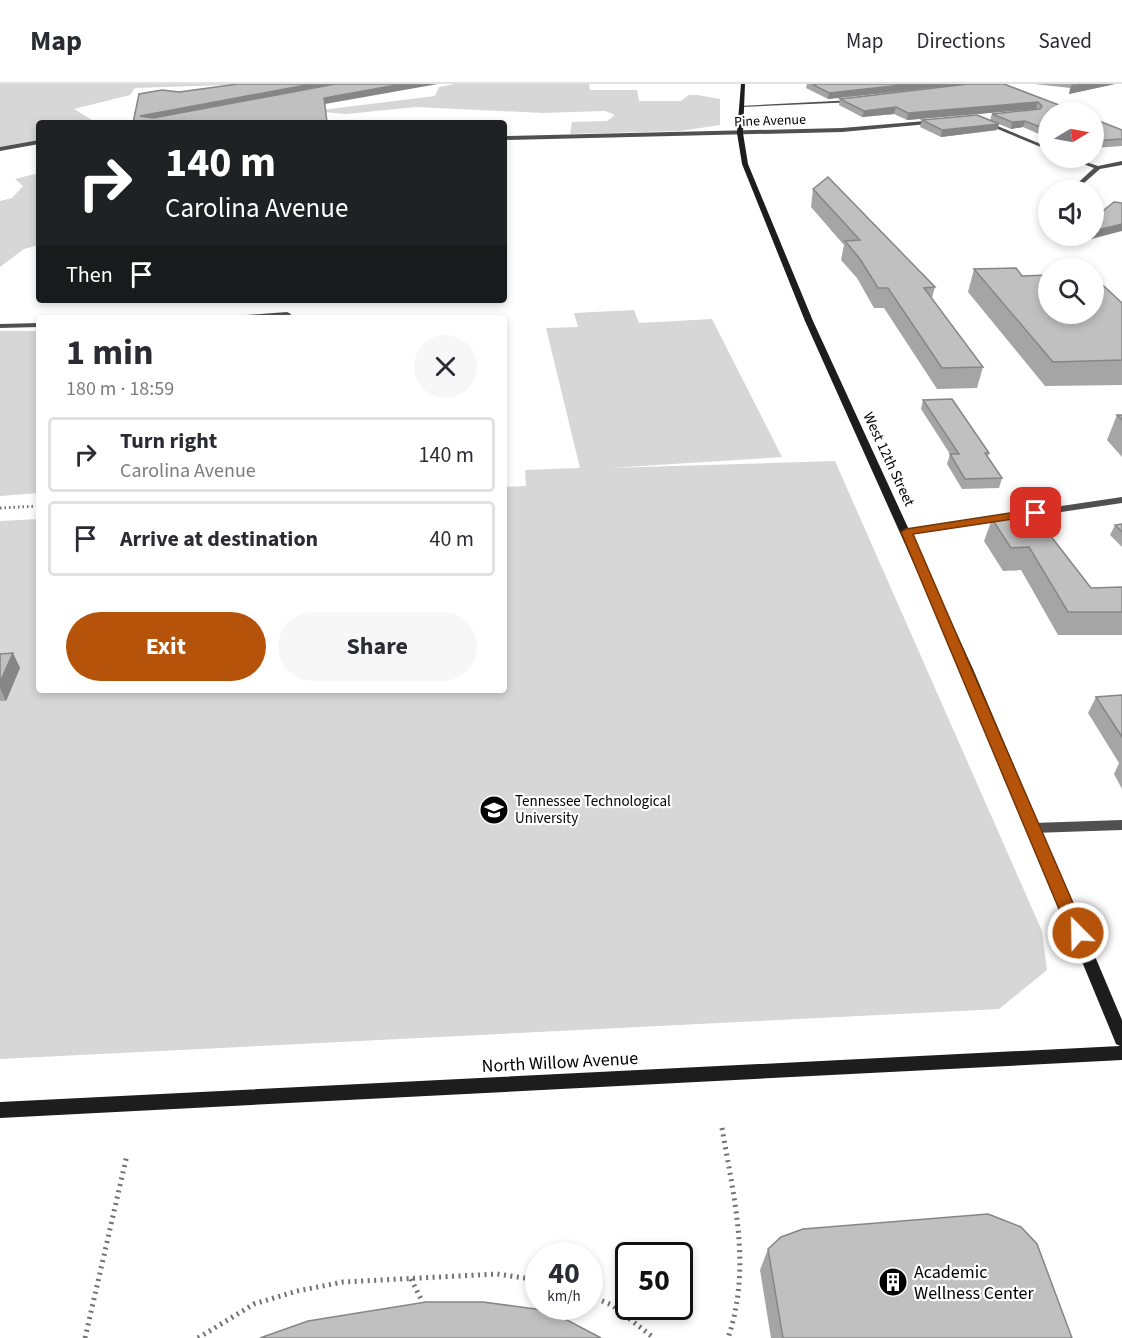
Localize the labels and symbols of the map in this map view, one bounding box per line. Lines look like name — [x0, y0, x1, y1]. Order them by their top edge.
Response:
north arrow — [1038, 102, 1104, 168]
street label: Pine Avenue — [734, 110, 806, 132]
street label: West 12th Street — [857, 409, 920, 510]
pin — [1010, 487, 1061, 538]
place label: Tennessee Technological University — [515, 791, 671, 829]
school or university icon: Tennessee Technological University — [478, 794, 510, 826]
position arrow — [1046, 901, 1110, 965]
street label: North Willow Avenue — [481, 1046, 639, 1079]
speed limit sign: 50 — [615, 1242, 693, 1320]
place label: Academic Wellness Center — [914, 1260, 1035, 1306]
building icon: Academic Wellness Center — [877, 1266, 909, 1298]

